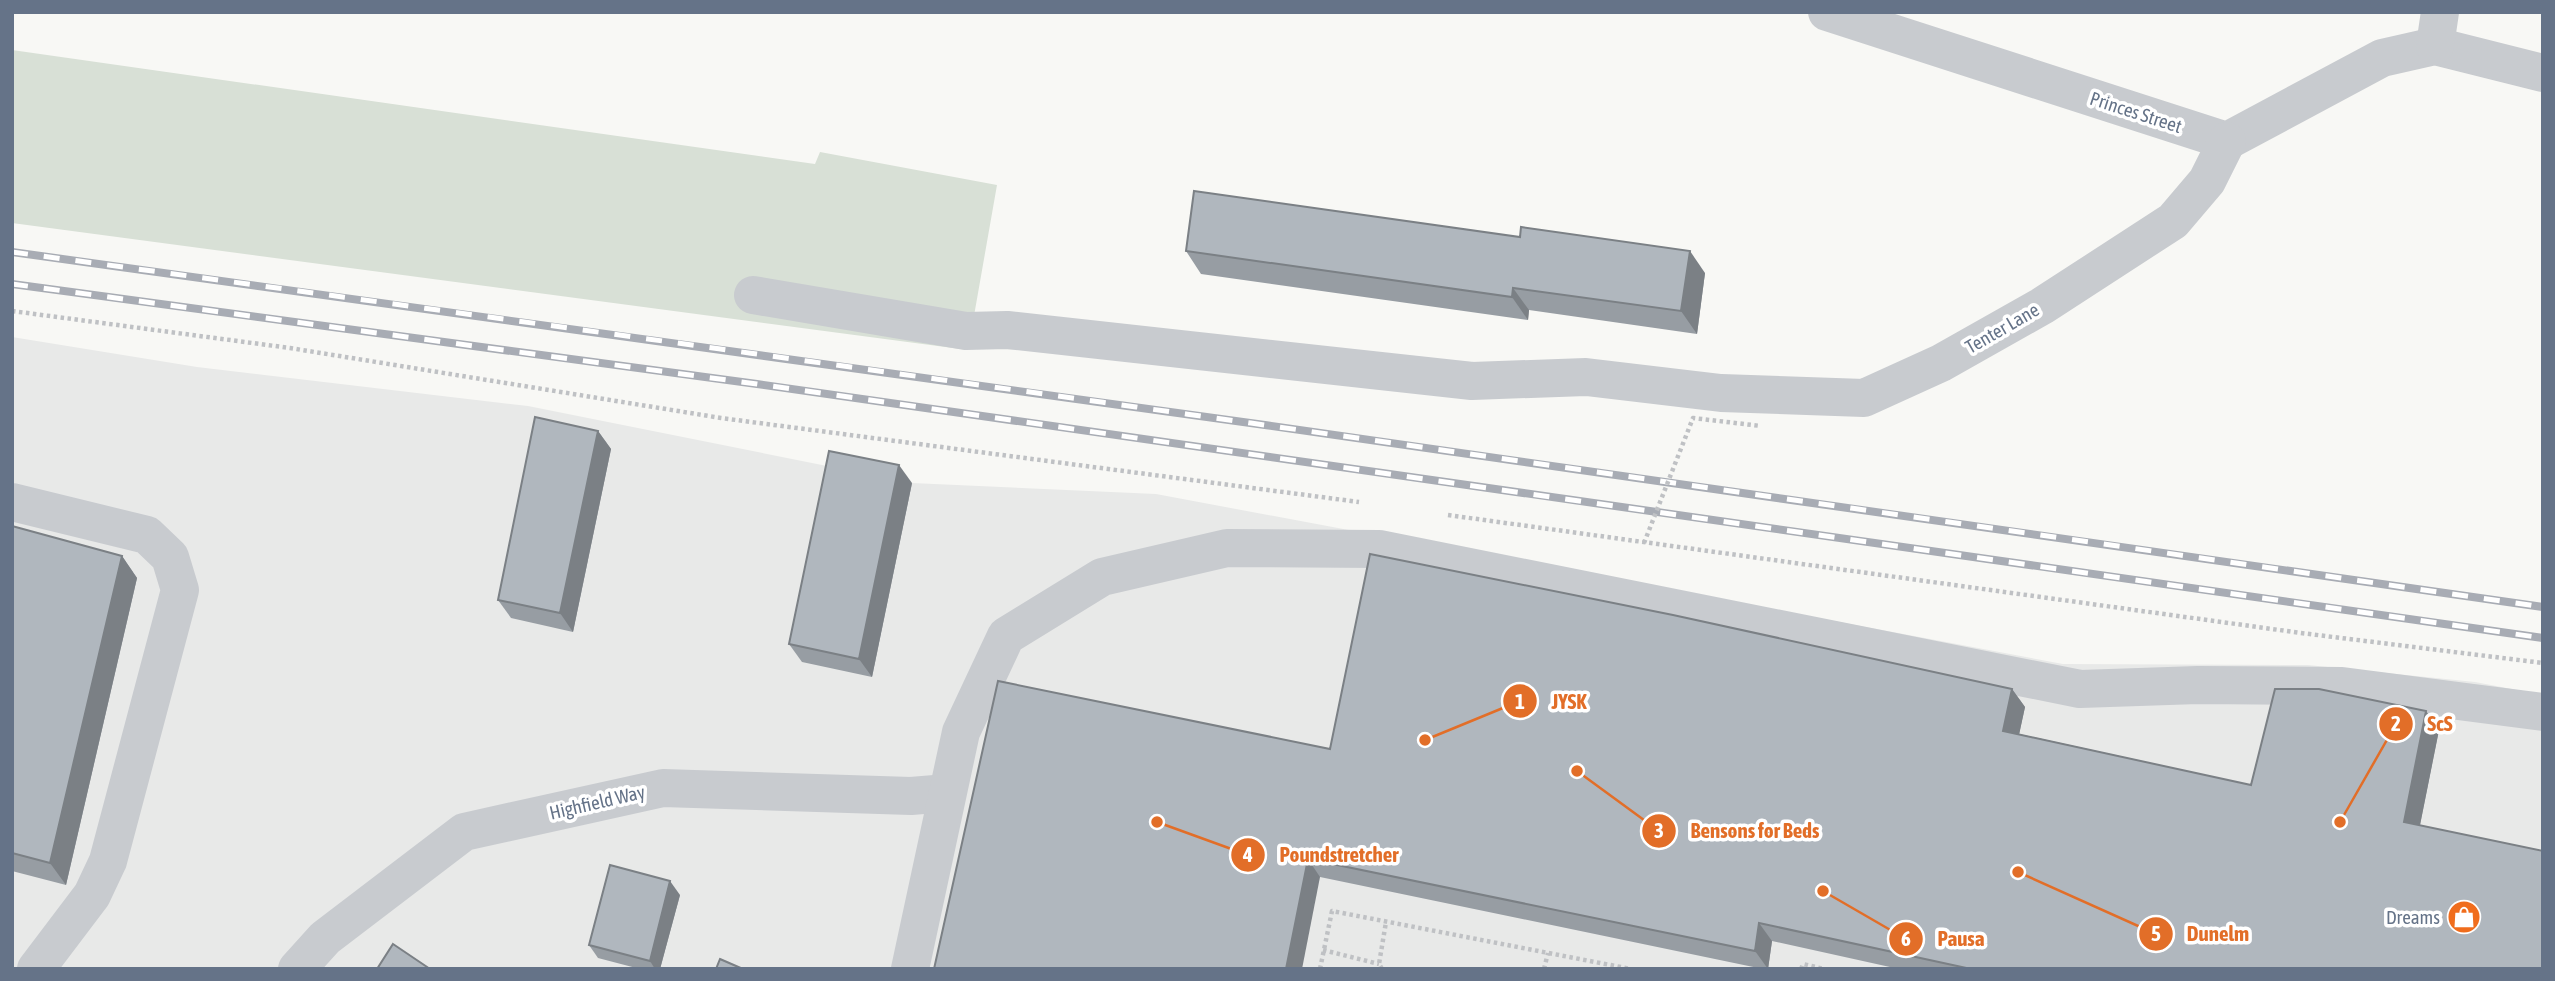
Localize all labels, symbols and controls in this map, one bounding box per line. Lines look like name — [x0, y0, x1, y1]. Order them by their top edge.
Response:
street label: Princes Street — [2087, 87, 2185, 137]
street label: Tenter Lane — [1961, 298, 2043, 358]
callout: JYSK — [1502, 680, 1601, 722]
text: 1 — [1515, 689, 1525, 713]
text: JYSK — [1550, 689, 1587, 713]
callout: ScS — [2379, 703, 2467, 745]
text: 2 — [2391, 711, 2401, 735]
text: ScS — [2427, 711, 2453, 735]
street label: Highfield Way — [547, 780, 647, 824]
callout: Bensons for Beds — [1641, 810, 1833, 852]
text: 3 — [1654, 818, 1664, 842]
text: Bensons for Beds — [1691, 818, 1820, 842]
callout: Poundstretcher — [1230, 834, 1412, 876]
text: 4 — [1242, 842, 1253, 866]
text: Poundstretcher — [1280, 842, 1399, 866]
shop icon: Dreams — [2445, 898, 2483, 936]
place label: Dreams — [2386, 906, 2440, 928]
callout: Dunelm — [2138, 913, 2263, 955]
callout: Pausa — [1888, 918, 1998, 960]
text: 5 — [2151, 921, 2161, 945]
text: Dunelm — [2187, 921, 2249, 945]
text: 6 — [1901, 926, 1911, 950]
text: Pausa — [1938, 926, 1985, 950]

